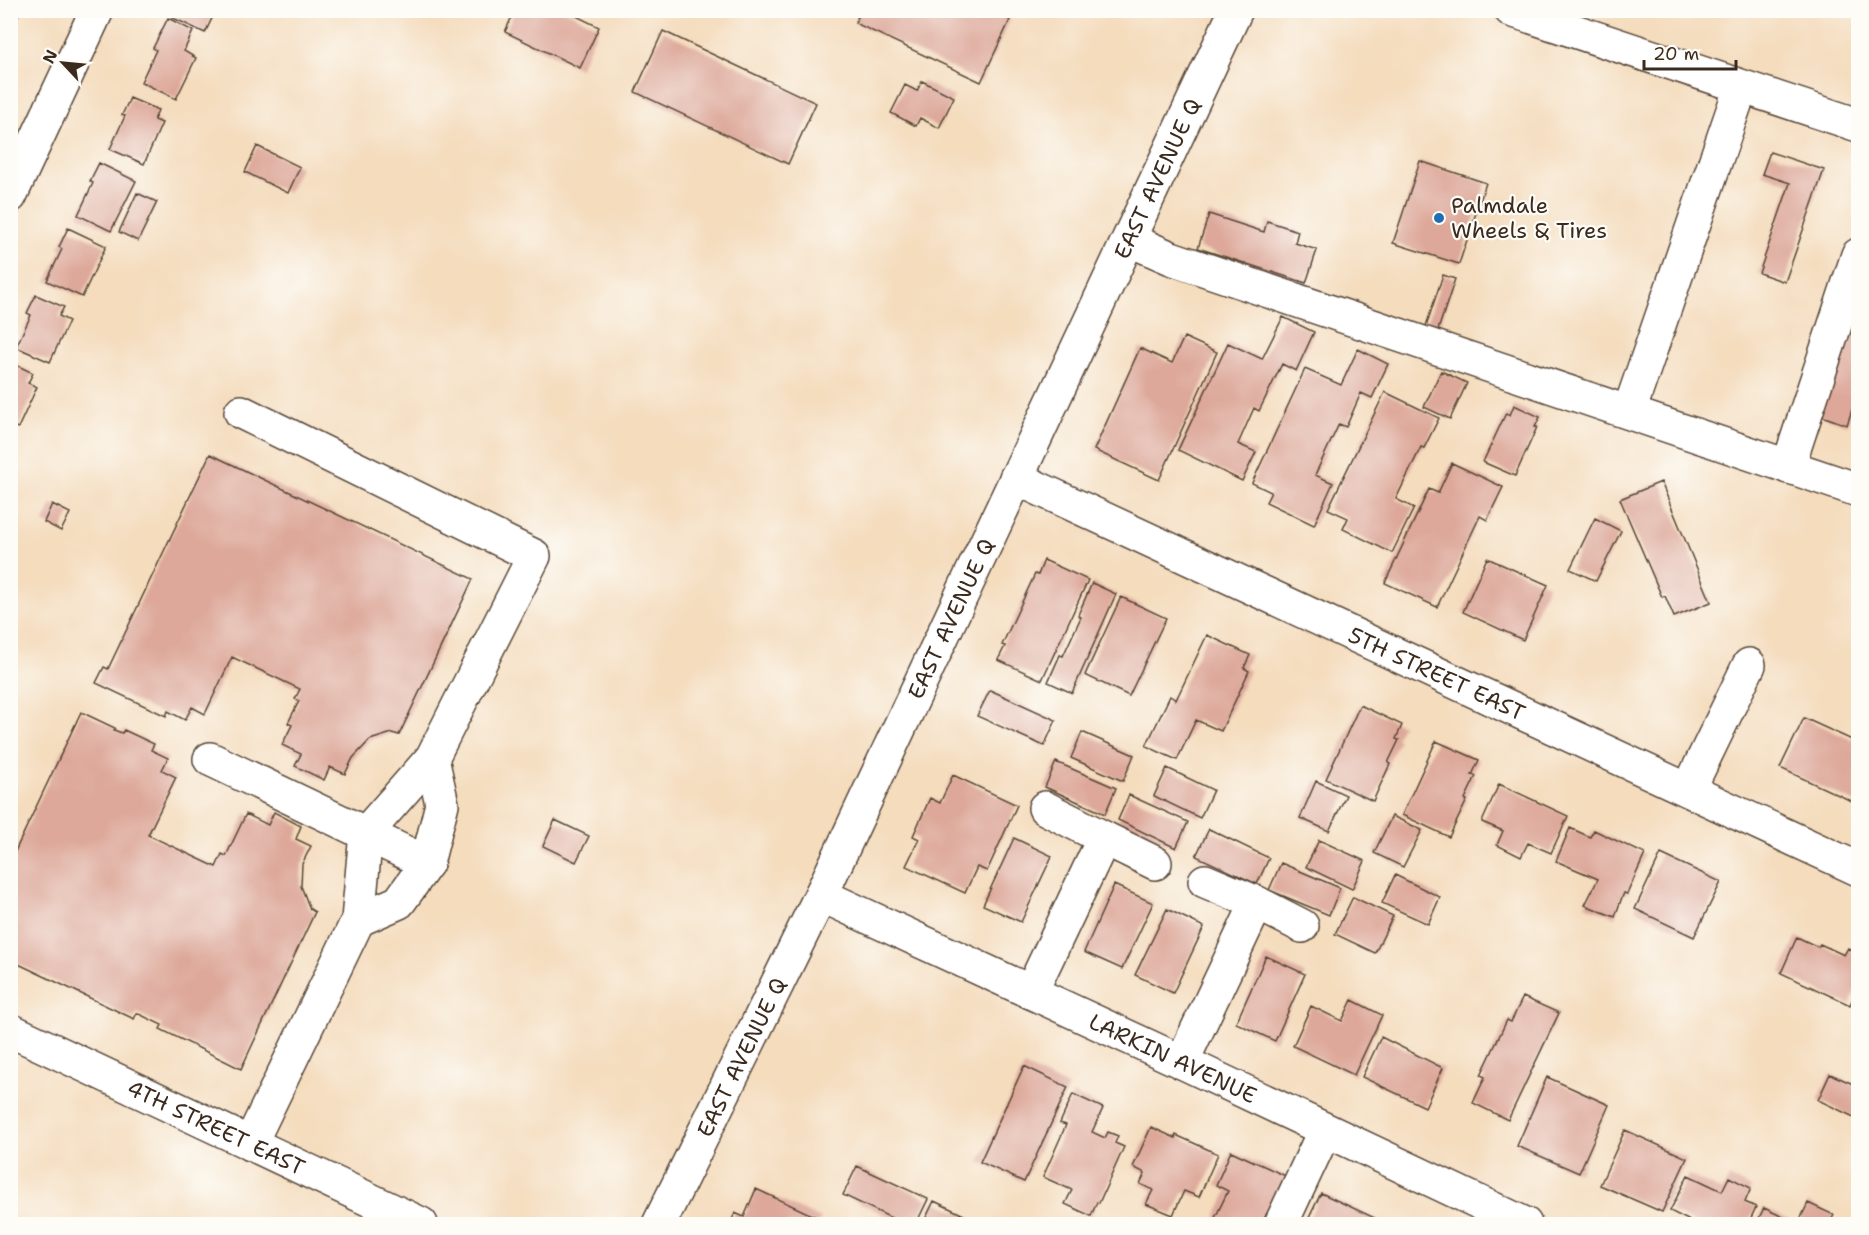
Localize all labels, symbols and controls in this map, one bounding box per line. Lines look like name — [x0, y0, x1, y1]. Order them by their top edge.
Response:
north arrow — [33, 33, 93, 93]
scale bar — [1644, 33, 1736, 71]
text: 20 m — [1653, 42, 1699, 66]
text: N — [38, 46, 62, 67]
street label: EAST AVENUE Q — [1107, 94, 1207, 264]
place label: Palmdale Wheels & Tires — [1451, 191, 1607, 245]
marker: Palmdale Wheels & Tires — [1432, 211, 1446, 225]
street label: EAST AVENUE Q — [901, 534, 1001, 704]
street label: 5TH STREET EAST — [1343, 620, 1530, 728]
street label: EAST AVENUE Q — [690, 973, 793, 1142]
street label: LARKIN AVENUE — [1084, 1007, 1261, 1110]
street label: 4TH STREET EAST — [122, 1073, 310, 1182]

